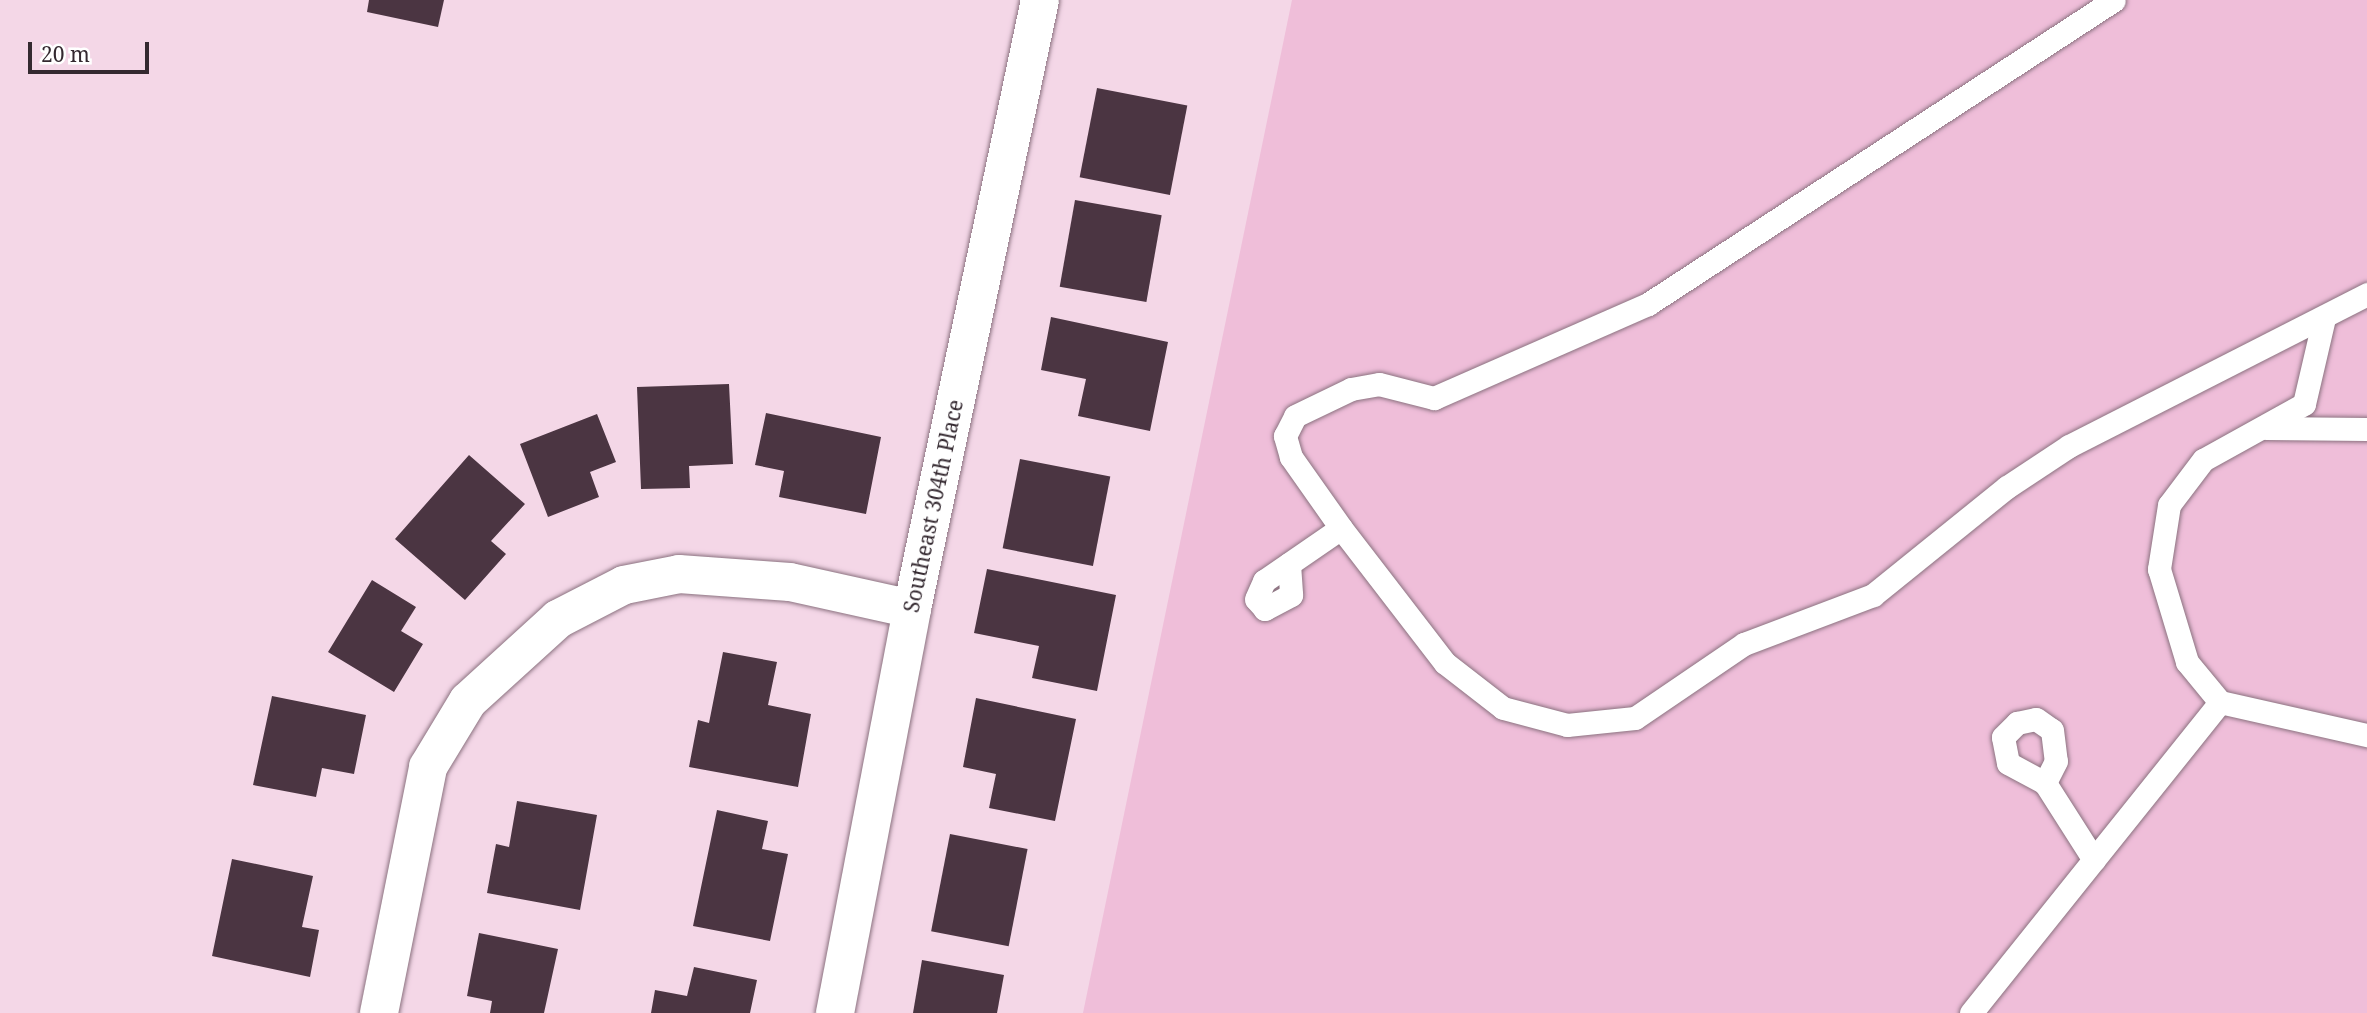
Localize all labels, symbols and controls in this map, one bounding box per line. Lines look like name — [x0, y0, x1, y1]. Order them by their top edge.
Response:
scale bar — [32, 28, 152, 72]
text: 20 m — [41, 40, 90, 68]
street label: Southeast 304th Place — [898, 397, 968, 615]

